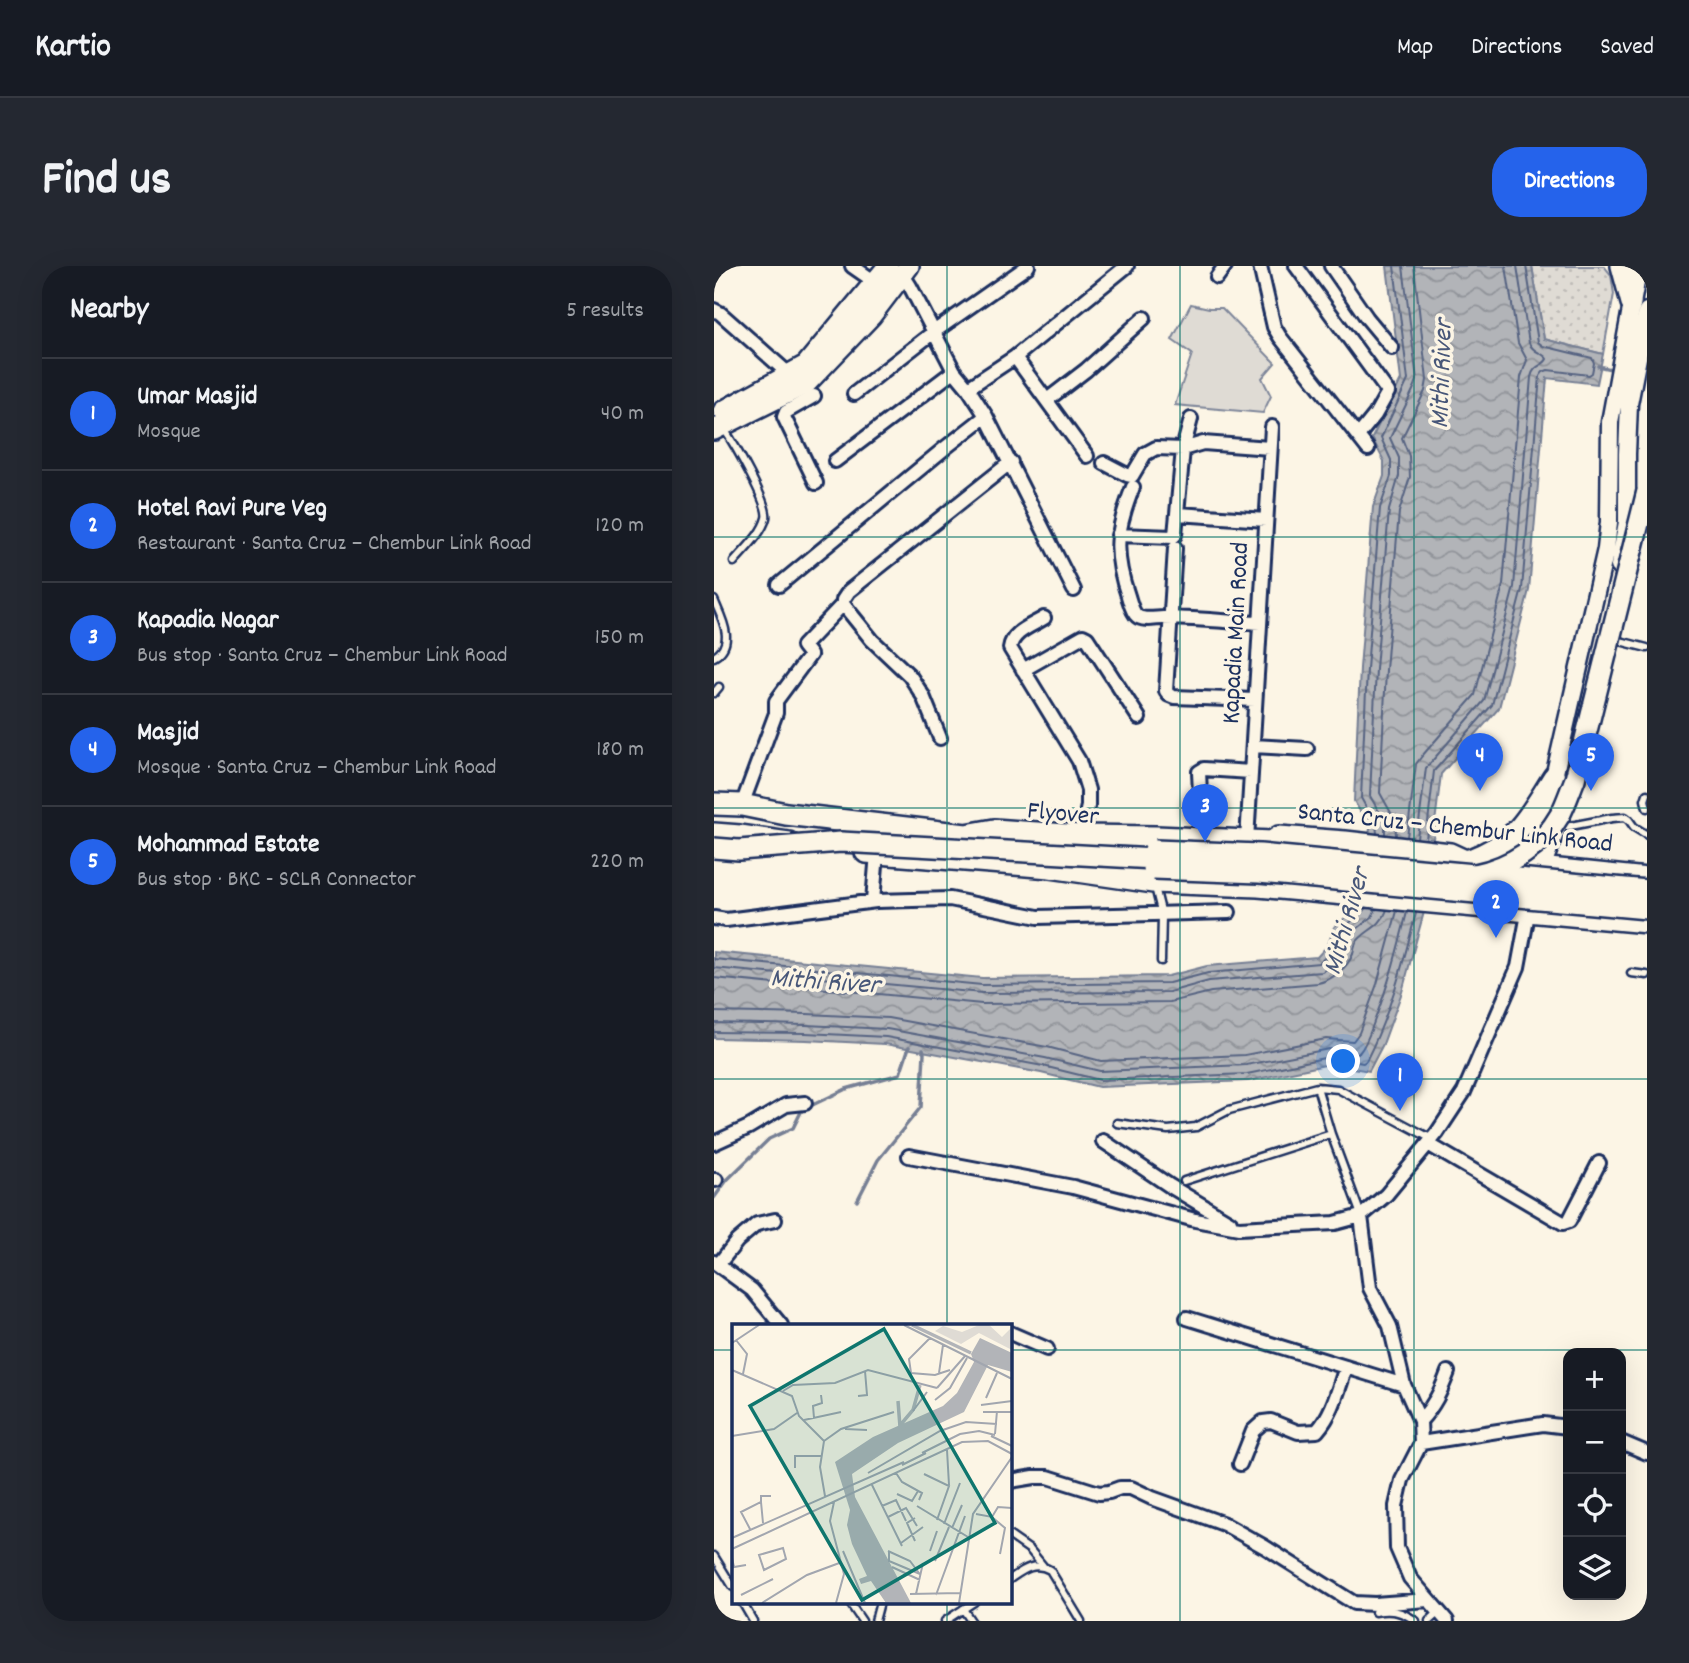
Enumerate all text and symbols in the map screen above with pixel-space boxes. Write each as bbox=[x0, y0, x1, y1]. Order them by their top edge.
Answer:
text: Kartio bbox=[35, 25, 111, 72]
text: Map bbox=[1397, 31, 1433, 65]
text: Directions bbox=[1471, 31, 1562, 65]
text: Saved bbox=[1600, 31, 1654, 65]
text: Find us bbox=[42, 147, 171, 217]
button: Directions bbox=[1492, 147, 1647, 217]
text: Nearby bbox=[70, 290, 148, 333]
text: 5 results bbox=[566, 295, 644, 328]
water label: Mithi River bbox=[1422, 315, 1466, 429]
text: Umar Masjid bbox=[137, 379, 257, 416]
text: 1 bbox=[90, 398, 96, 431]
text: 40 m bbox=[601, 398, 644, 431]
text: Mosque bbox=[137, 416, 201, 449]
text: Hotel Ravi Pure Veg bbox=[137, 491, 327, 528]
text: 2 bbox=[88, 510, 98, 543]
text: 120 m bbox=[595, 510, 644, 543]
text: Restaurant · Santa Cruz – Chembur Link Road bbox=[137, 528, 531, 561]
street label: Kapadia Main Road bbox=[1214, 541, 1260, 725]
text: Kapadia Nagar bbox=[137, 603, 279, 640]
text: 3 bbox=[88, 622, 98, 655]
text: 150 m bbox=[595, 622, 644, 655]
text: Bus stop · Santa Cruz – Chembur Link Road bbox=[137, 640, 508, 673]
text: Masjid bbox=[137, 715, 199, 752]
pin: 4 bbox=[1457, 733, 1503, 791]
pin: 5 bbox=[1568, 733, 1614, 791]
text: 4 bbox=[88, 734, 98, 767]
text: 180 m bbox=[596, 734, 644, 767]
text: Mosque · Santa Cruz – Chembur Link Road bbox=[137, 752, 497, 785]
pin: 3 bbox=[1182, 784, 1228, 842]
street label: Flyover bbox=[1026, 793, 1101, 837]
street label: Santa Cruz – Chembur Link Road bbox=[1296, 794, 1614, 864]
text: Mohammad Estate bbox=[137, 827, 320, 864]
text: 5 bbox=[88, 846, 98, 879]
text: 220 m bbox=[590, 846, 644, 879]
water label: Mithi River bbox=[1315, 860, 1384, 980]
text: Bus stop · BKC - SCLR Connector bbox=[137, 864, 416, 897]
pin: 2 bbox=[1473, 880, 1519, 938]
water label: Mithi River bbox=[769, 960, 885, 1008]
your location bbox=[1326, 1044, 1360, 1078]
pin: 1 bbox=[1377, 1053, 1423, 1111]
inset map bbox=[732, 1324, 1012, 1604]
map controls bbox=[1563, 1348, 1626, 1600]
button: + bbox=[1563, 1348, 1626, 1411]
button: − bbox=[1563, 1411, 1626, 1474]
button: locate bbox=[1563, 1474, 1626, 1537]
button: layers bbox=[1563, 1537, 1626, 1600]

